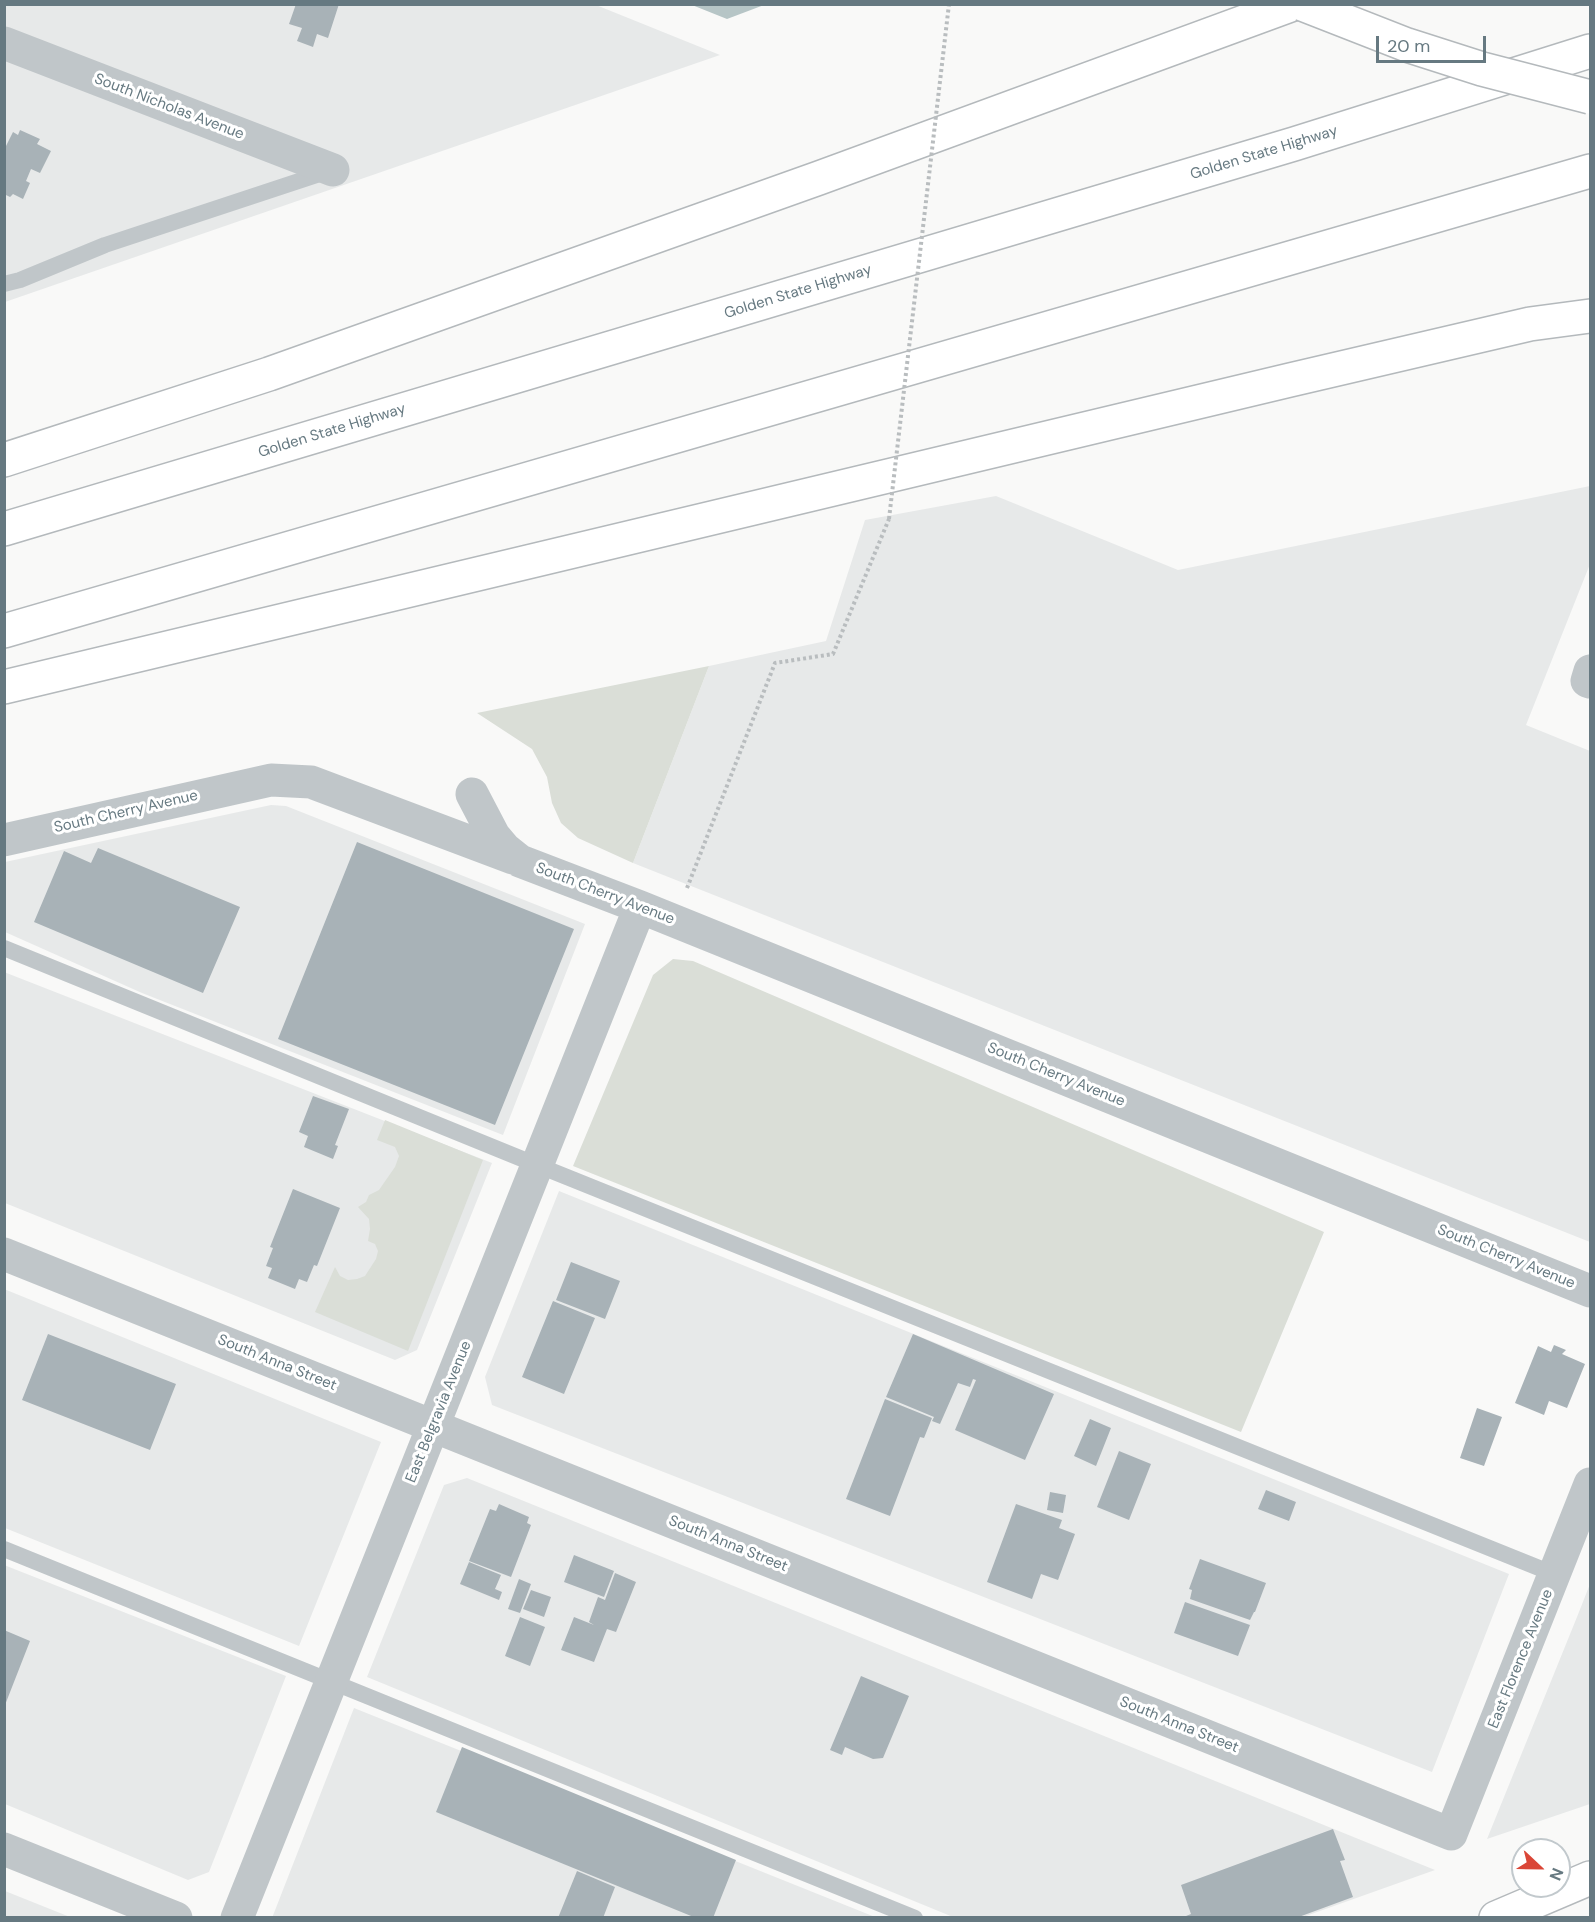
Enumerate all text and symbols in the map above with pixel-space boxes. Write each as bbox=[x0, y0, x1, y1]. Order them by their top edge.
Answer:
scale bar bbox=[1379, 24, 1488, 62]
text: 20 m bbox=[1387, 34, 1430, 58]
street label: South Nicholas Avenue bbox=[92, 70, 246, 144]
street label: Golden State Highway bbox=[1188, 122, 1340, 184]
street label: Golden State Highway bbox=[722, 261, 874, 323]
street label: Golden State Highway bbox=[256, 400, 408, 462]
street label: South Cherry Avenue bbox=[52, 787, 200, 837]
street label: South Cherry Avenue bbox=[533, 859, 677, 929]
street label: South Cherry Avenue bbox=[984, 1039, 1128, 1111]
street label: South Cherry Avenue bbox=[1434, 1221, 1578, 1293]
street label: South Anna Street bbox=[215, 1331, 339, 1395]
street label: East Belgravia Avenue bbox=[402, 1339, 476, 1485]
street label: South Anna Street bbox=[666, 1512, 790, 1576]
street label: East Florence Avenue bbox=[1485, 1587, 1557, 1731]
street label: South Anna Street bbox=[1117, 1693, 1241, 1757]
north arrow bbox=[1511, 1838, 1571, 1898]
text: N bbox=[1544, 1865, 1568, 1884]

